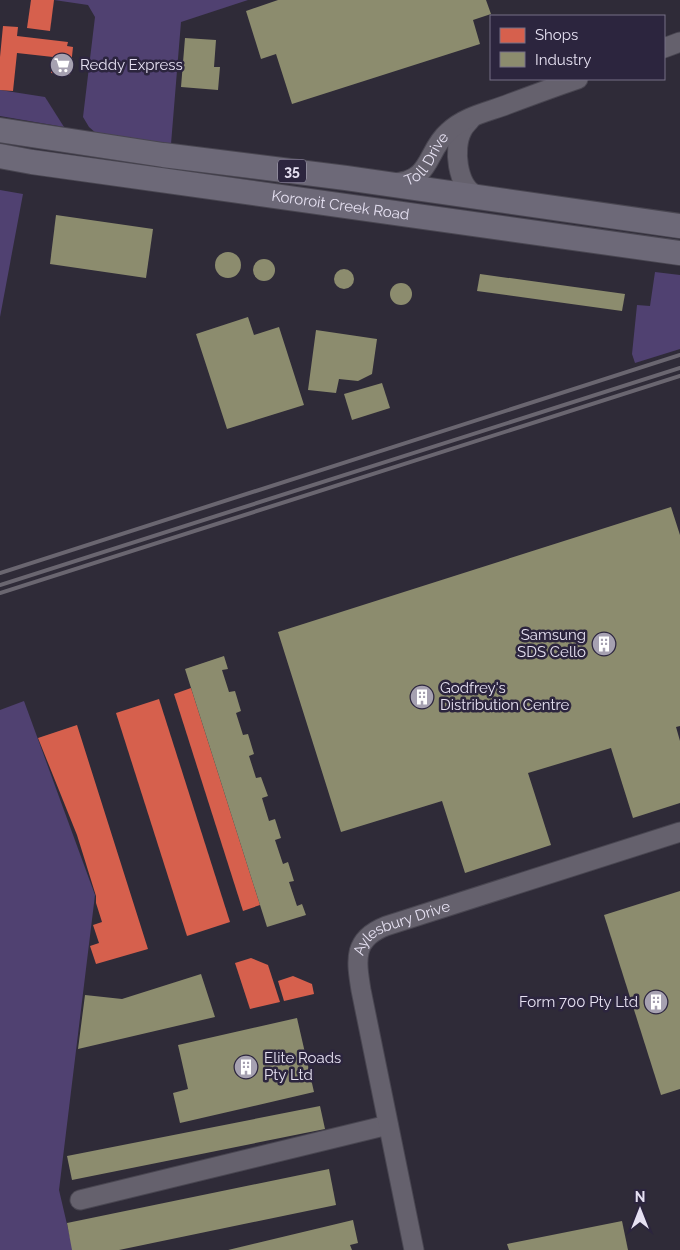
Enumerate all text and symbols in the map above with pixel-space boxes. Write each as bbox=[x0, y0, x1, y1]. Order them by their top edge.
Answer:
legend bbox=[490, 15, 665, 80]
text: Shops bbox=[535, 26, 578, 44]
text: Industry bbox=[535, 51, 591, 69]
supermarket icon: Reddy Express bbox=[49, 52, 75, 78]
place label: Reddy Express bbox=[80, 56, 183, 74]
street label: Toll Drive bbox=[402, 128, 452, 190]
road number: 35 bbox=[278, 160, 306, 182]
street label: Kororoit Creek Road bbox=[270, 187, 410, 224]
place label: Samsung SDS Cello bbox=[517, 626, 586, 661]
building icon: Samsung SDS Cello bbox=[591, 631, 617, 657]
place label: Godfrey's Distribution Centre bbox=[440, 679, 570, 714]
building icon: Godfrey's Distribution Centre bbox=[409, 684, 435, 710]
street label: Aylesbury Drive bbox=[350, 897, 453, 957]
building icon: Form 700 Pty Ltd bbox=[643, 989, 669, 1015]
place label: Form 700 Pty Ltd bbox=[519, 993, 638, 1011]
place label: Elite Roads Pty Ltd bbox=[264, 1049, 341, 1084]
building icon: Elite Roads Pty Ltd bbox=[233, 1054, 259, 1080]
north arrow bbox=[615, 1185, 665, 1235]
text: N bbox=[635, 1189, 645, 1205]

